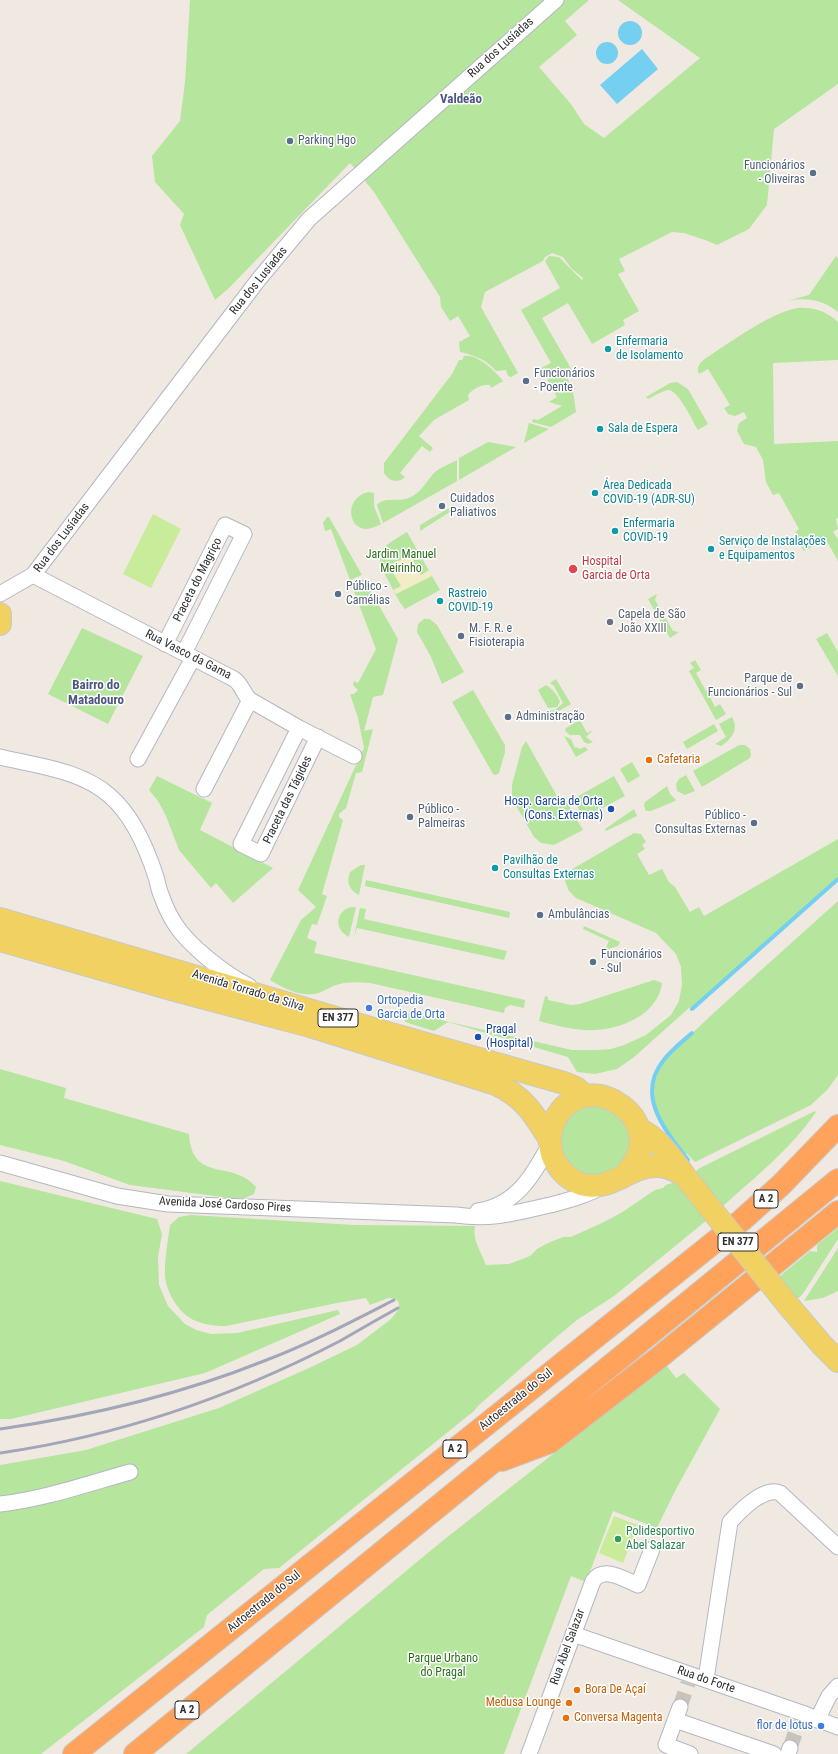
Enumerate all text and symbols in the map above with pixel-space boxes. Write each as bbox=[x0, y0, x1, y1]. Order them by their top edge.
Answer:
street label: Rua dos Lusíadas bbox=[465, 15, 537, 81]
district label: Valdeão bbox=[440, 92, 482, 108]
place label: Parking Hgo bbox=[298, 134, 356, 148]
marker: Parking Hgo bbox=[285, 136, 295, 146]
place label: Funcionários - Oliveiras bbox=[744, 159, 805, 187]
marker: Funcionários - Oliveiras bbox=[808, 168, 818, 178]
street label: Rua dos Lusíadas bbox=[227, 244, 291, 318]
place label: Enfermaria de Isolamento bbox=[616, 335, 683, 363]
marker: Enfermaria de Isolamento bbox=[603, 344, 613, 354]
place label: Funcionários - Poente bbox=[534, 367, 595, 395]
marker: Funcionários - Poente bbox=[521, 376, 531, 386]
place label: Sala de Espera bbox=[608, 422, 678, 436]
marker: Sala de Espera bbox=[595, 424, 605, 434]
place label: Área Dedicada COVID-19 (ADR-SU) bbox=[603, 479, 695, 507]
marker: Área Dedicada COVID-19 (ADR-SU) bbox=[590, 488, 600, 498]
place label: Cuidados Paliativos bbox=[450, 492, 496, 520]
street label: Rua dos Lusíadas bbox=[31, 500, 93, 576]
marker: Cuidados Paliativos bbox=[437, 501, 447, 511]
place label: Enfermaria COVID-19 bbox=[623, 517, 675, 545]
marker: Enfermaria COVID-19 bbox=[610, 526, 620, 536]
place label: Serviço de Instalações e Equipamentos bbox=[719, 535, 826, 563]
street label: Praceta do Magriço bbox=[171, 536, 225, 624]
marker: Serviço de Instalações e Equipamentos bbox=[706, 544, 716, 554]
park label: Jardim Manuel Meirinho bbox=[366, 548, 436, 576]
place label: Hospital Garcia de Orta bbox=[582, 555, 650, 583]
marker: Hospital Garcia de Orta bbox=[567, 563, 579, 575]
place label: Público - Camélias bbox=[346, 580, 390, 608]
place label: Rastreio COVID-19 bbox=[448, 587, 493, 615]
marker: Público - Camélias bbox=[333, 589, 343, 599]
marker: Rastreio COVID-19 bbox=[435, 596, 445, 606]
place label: Capela de São João XXIII bbox=[618, 608, 686, 636]
marker: Capela de São João XXIII bbox=[605, 617, 615, 627]
place label: M. F. R. e Fisioterapia bbox=[469, 622, 525, 650]
street label: Rua Vasco da Gama bbox=[143, 627, 233, 683]
marker: M. F. R. e Fisioterapia bbox=[456, 631, 466, 641]
place label: Parque de Funcionários - Sul bbox=[708, 672, 792, 700]
district label: Bairro do Matadouro bbox=[68, 678, 124, 709]
marker: Parque de Funcionários - Sul bbox=[795, 681, 805, 691]
place label: Administração bbox=[516, 710, 585, 724]
marker: Administração bbox=[503, 712, 513, 722]
place label: Cafetaria bbox=[657, 753, 700, 767]
street label: Praceta das Tágides bbox=[260, 754, 316, 846]
marker: Cafetaria bbox=[644, 755, 654, 765]
place label: Hosp. Garcia de Orta (Cons. Externas) bbox=[504, 795, 603, 823]
place label: Público - Palmeiras bbox=[418, 803, 465, 831]
marker: Hosp. Garcia de Orta (Cons. Externas) bbox=[606, 804, 616, 814]
place label: Público - Consultas Externas bbox=[655, 809, 746, 837]
marker: Público - Palmeiras bbox=[405, 812, 415, 822]
marker: Público - Consultas Externas bbox=[749, 818, 759, 828]
place label: Pavilhão de Consultas Externas bbox=[503, 854, 594, 882]
marker: Pavilhão de Consultas Externas bbox=[490, 863, 500, 873]
place label: Ambulâncias bbox=[548, 908, 610, 922]
marker: Ambulâncias bbox=[535, 910, 545, 920]
place label: Funcionários - Sul bbox=[601, 948, 662, 976]
marker: Funcionários - Sul bbox=[588, 957, 598, 967]
street label: Avenida Torrado da Silva bbox=[190, 967, 306, 1015]
place label: Ortopedia Garcia de Orta bbox=[377, 994, 445, 1022]
marker: Ortopedia Garcia de Orta bbox=[364, 1003, 374, 1013]
road number: EN 377 bbox=[318, 1009, 358, 1027]
place label: Pragal (Hospital) bbox=[486, 1023, 533, 1051]
marker: Pragal (Hospital) bbox=[473, 1032, 483, 1042]
road number: A 2 bbox=[754, 1190, 778, 1208]
street label: Avenida José Cardoso Pires bbox=[159, 1194, 291, 1216]
road number: EN 377 bbox=[718, 1233, 758, 1251]
street label: Autoestrada do Sul bbox=[477, 1366, 555, 1434]
road number: A 2 bbox=[443, 1440, 467, 1458]
place label: Polidesportivo Abel Salazar bbox=[626, 1525, 694, 1553]
marker: Polidesportivo Abel Salazar bbox=[613, 1534, 623, 1544]
street label: Autoestrada do Sul bbox=[225, 1568, 303, 1636]
street label: Rua Abel Salazar bbox=[548, 1607, 588, 1687]
park label: Parque Urbano do Pragal bbox=[408, 1652, 478, 1680]
street label: Rua do Forte bbox=[675, 1663, 737, 1697]
place label: Bora De Açaí bbox=[585, 1683, 646, 1697]
marker: Bora De Açaí bbox=[572, 1685, 582, 1695]
place label: Medusa Lounge bbox=[486, 1696, 561, 1710]
marker: Medusa Lounge bbox=[564, 1698, 574, 1708]
road number: A 2 bbox=[175, 1701, 199, 1719]
place label: Conversa Magenta bbox=[574, 1711, 662, 1725]
marker: Conversa Magenta bbox=[561, 1713, 571, 1723]
place label: flor de lotus bbox=[757, 1719, 813, 1733]
marker: flor de lotus bbox=[816, 1721, 826, 1731]

